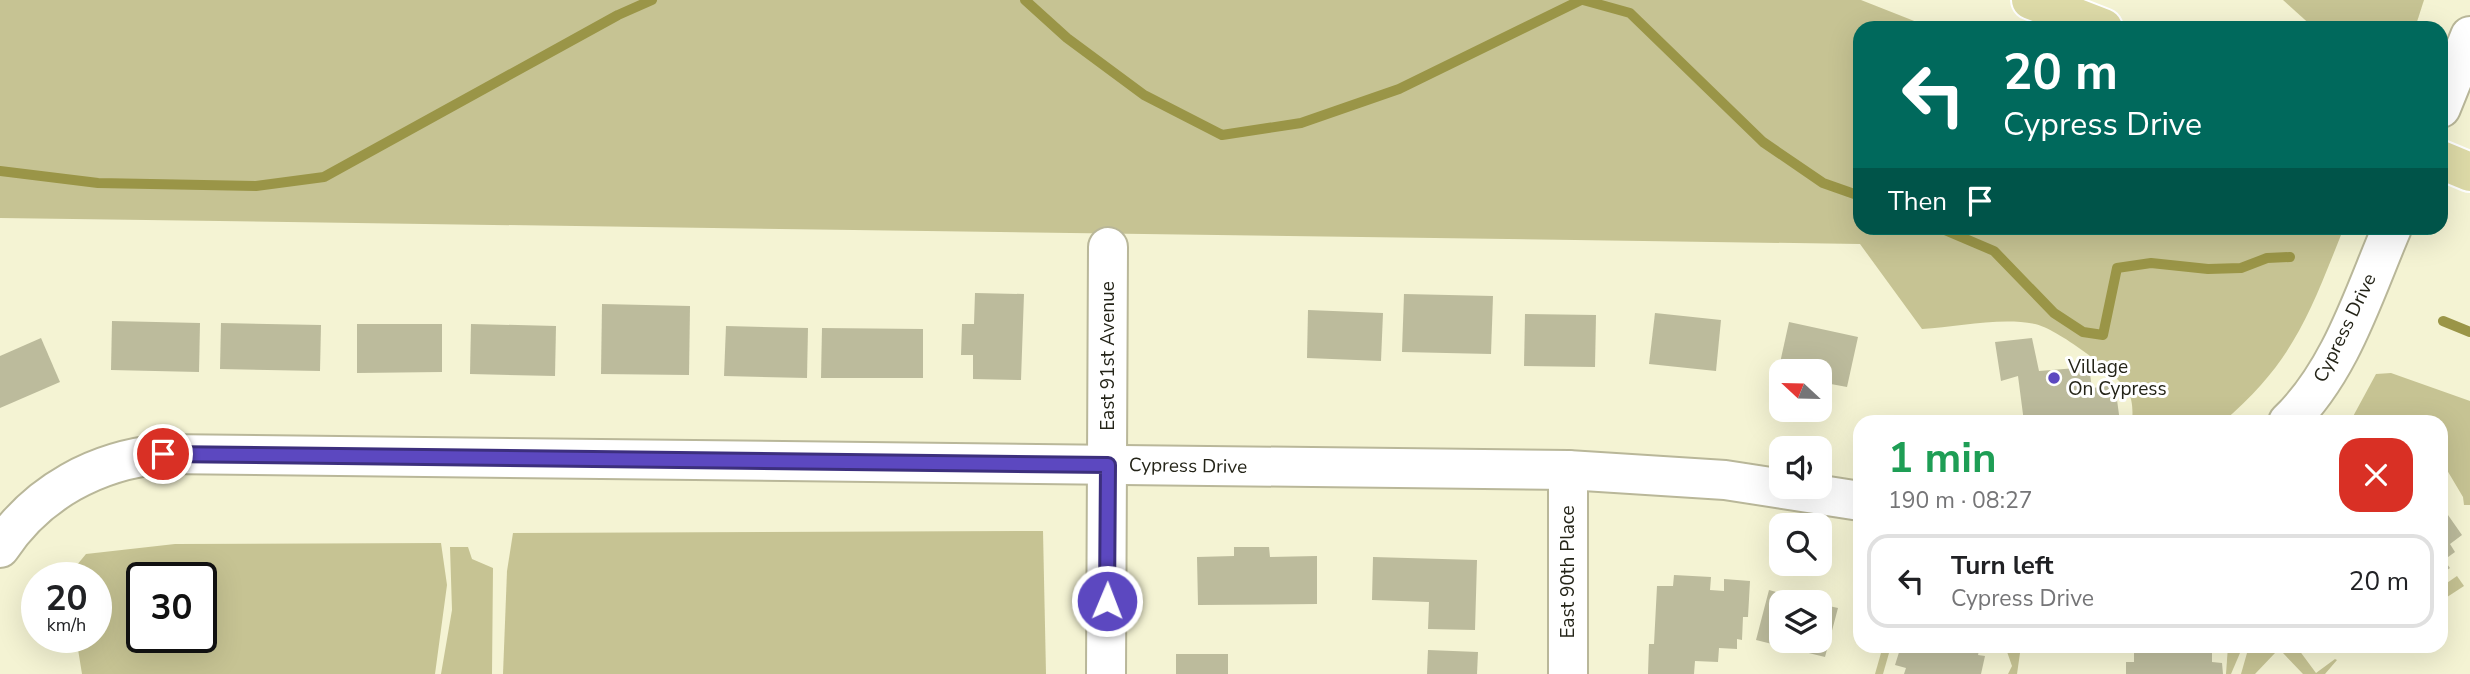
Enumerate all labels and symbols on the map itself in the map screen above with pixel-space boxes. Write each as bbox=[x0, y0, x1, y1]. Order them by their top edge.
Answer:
street label: Cypress Drive bbox=[2307, 269, 2383, 387]
street label: East 91st Avenue bbox=[1095, 281, 1121, 431]
place label: Village On Cypress bbox=[2067, 354, 2167, 402]
north arrow bbox=[1769, 359, 1832, 422]
marker: Village On Cypress bbox=[2046, 370, 2062, 386]
pin bbox=[133, 424, 193, 484]
street label: Cypress Drive bbox=[1129, 452, 1247, 480]
street label: East 90th Place bbox=[1555, 505, 1581, 639]
speed limit sign: 30 bbox=[126, 562, 217, 653]
position arrow bbox=[1070, 564, 1144, 638]

